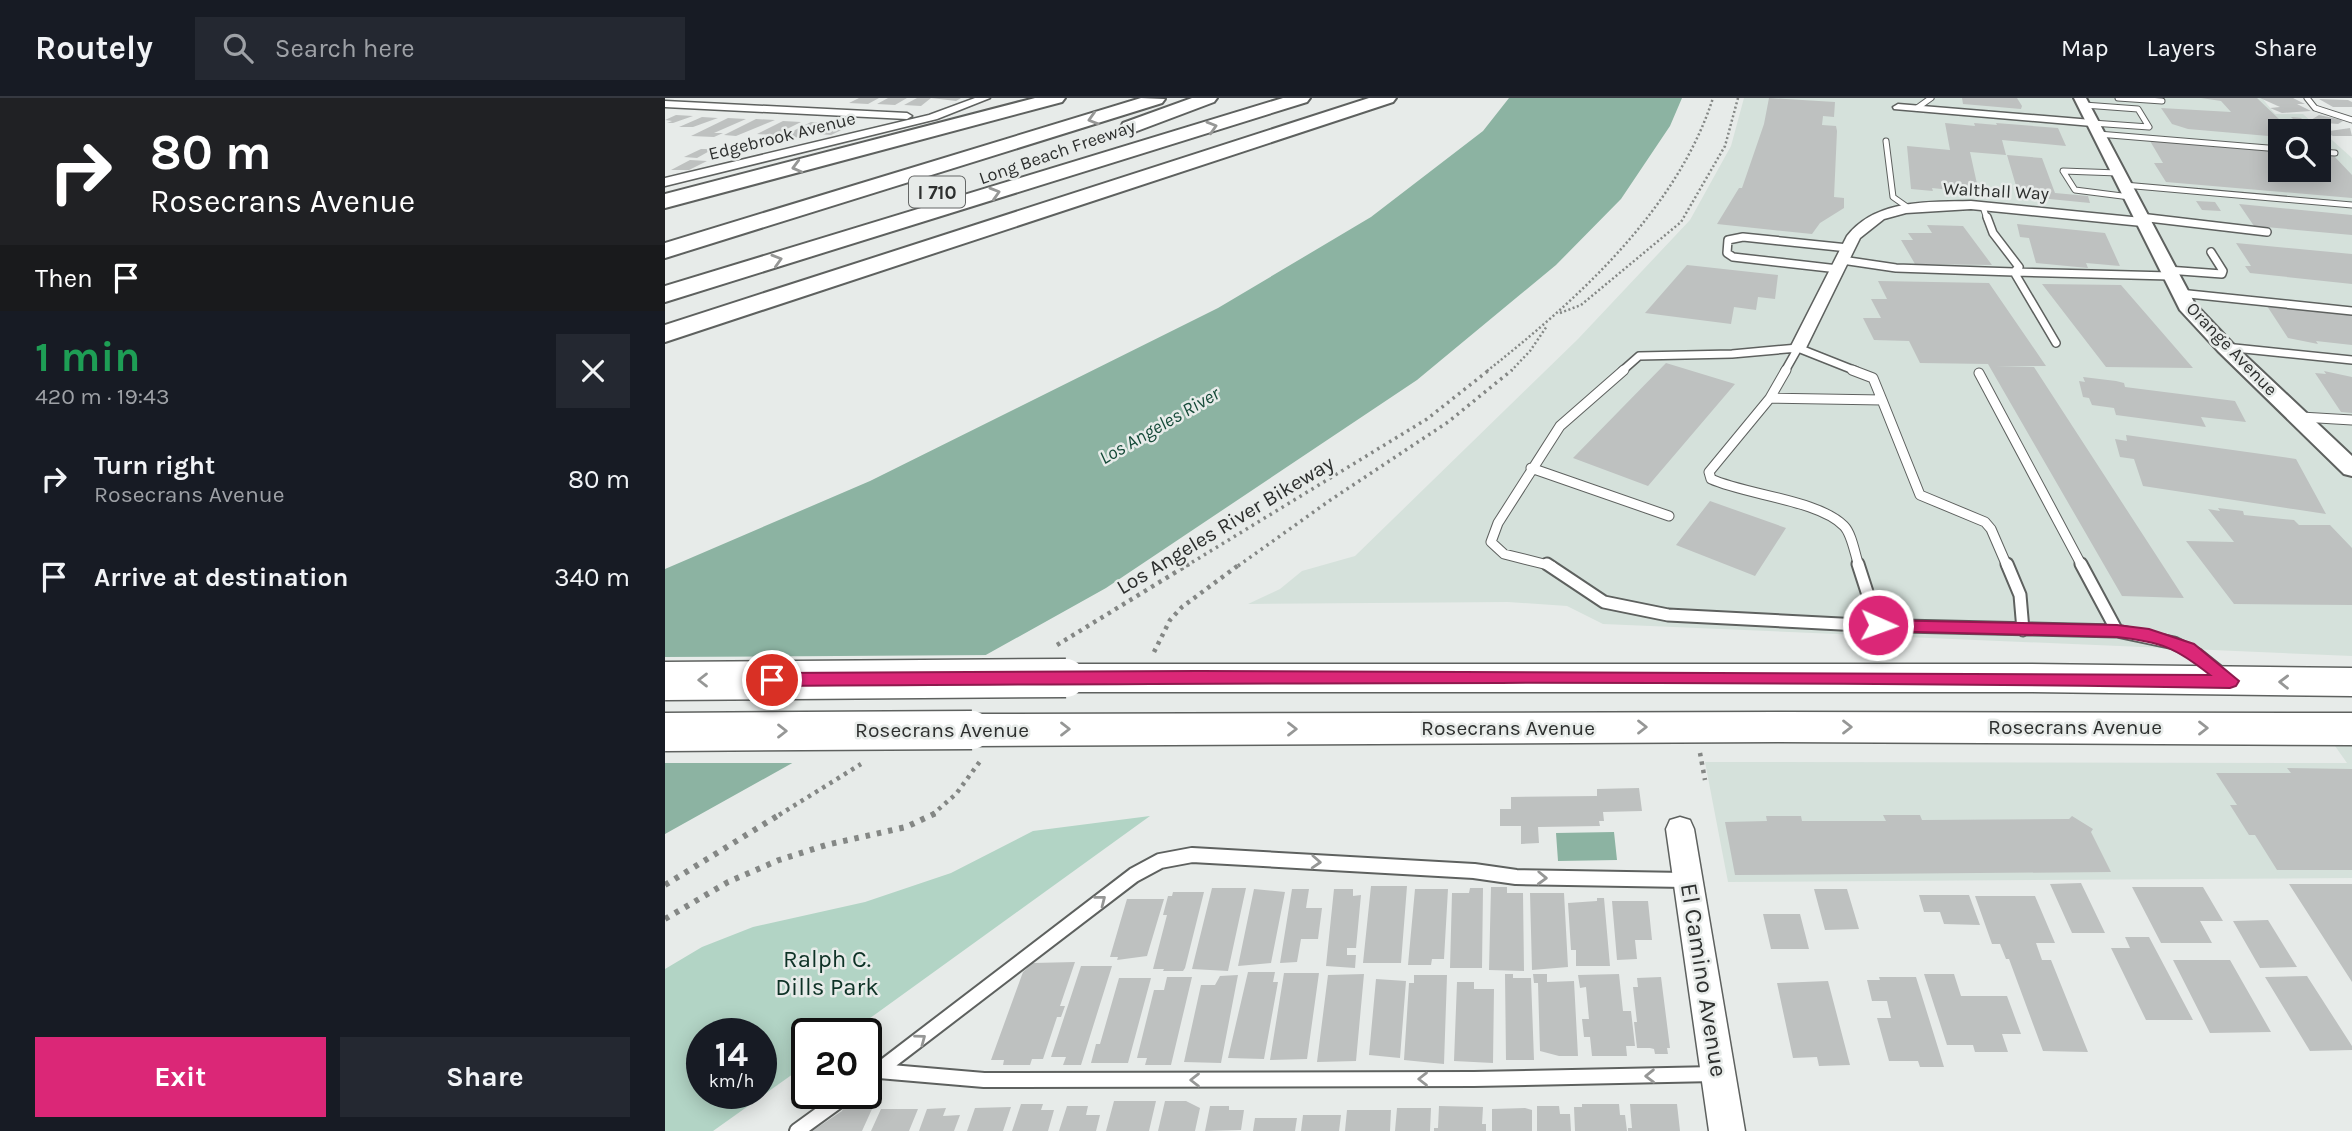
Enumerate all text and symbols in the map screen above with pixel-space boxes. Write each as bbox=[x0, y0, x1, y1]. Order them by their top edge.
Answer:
search box bbox=[195, 17, 685, 80]
text: Routely bbox=[35, 29, 153, 67]
icon: search bbox=[219, 29, 257, 67]
text: Search here bbox=[275, 33, 415, 64]
text: Map bbox=[2061, 34, 2109, 62]
text: Layers bbox=[2147, 34, 2216, 62]
text: Share bbox=[2254, 34, 2317, 62]
street label: Edgebrook Avenue bbox=[706, 107, 858, 165]
one-way arrow bbox=[1088, 111, 1100, 125]
street label: Long Beach Freeway bbox=[976, 115, 1139, 189]
map controls bbox=[2268, 119, 2331, 182]
button: search bbox=[2268, 119, 2331, 182]
one-way arrow bbox=[1206, 120, 1218, 135]
text: 80 m bbox=[150, 124, 272, 181]
icon: right bbox=[35, 126, 126, 217]
one-way arrow bbox=[791, 159, 803, 173]
road number: I 710 bbox=[909, 176, 965, 208]
street label: Walthall Way bbox=[1942, 177, 2050, 205]
text: Rosecrans Avenue bbox=[150, 183, 415, 220]
one-way arrow bbox=[988, 187, 1000, 202]
one-way arrow bbox=[771, 253, 783, 268]
icon: arrive bbox=[107, 259, 145, 297]
text: Then bbox=[35, 263, 93, 294]
street label: Orange Avenue bbox=[2182, 298, 2282, 400]
text: 1 min bbox=[35, 332, 140, 382]
button: close bbox=[556, 334, 630, 408]
water label: Los Angeles River bbox=[1095, 382, 1225, 469]
text: 420 m · 19:43 bbox=[35, 383, 170, 410]
text: Turn right bbox=[94, 450, 215, 481]
street label: Los Angeles River Bikeway bbox=[1112, 451, 1338, 599]
icon: right bbox=[35, 460, 73, 498]
text: 80 m bbox=[568, 464, 630, 495]
text: Rosecrans Avenue bbox=[94, 481, 285, 508]
icon: arrive bbox=[35, 558, 73, 596]
text: Arrive at destination bbox=[94, 562, 348, 593]
text: 340 m bbox=[554, 562, 630, 593]
position arrow bbox=[1841, 588, 1915, 662]
pin bbox=[742, 650, 802, 710]
icon: arrive bbox=[753, 661, 791, 699]
one-way arrow bbox=[698, 672, 708, 688]
one-way arrow bbox=[2278, 674, 2289, 690]
street label: Rosecrans Avenue bbox=[1988, 715, 2162, 739]
street label: Rosecrans Avenue bbox=[1421, 716, 1595, 740]
street label: Rosecrans Avenue bbox=[855, 718, 1029, 742]
one-way arrow bbox=[1638, 719, 1648, 735]
one-way arrow bbox=[1842, 719, 1852, 735]
one-way arrow bbox=[2198, 720, 2208, 736]
one-way arrow bbox=[1060, 721, 1071, 737]
one-way arrow bbox=[1288, 721, 1298, 737]
one-way arrow bbox=[777, 723, 788, 739]
one-way arrow bbox=[1310, 854, 1321, 869]
one-way arrow bbox=[1537, 870, 1548, 885]
street label: El Camino Avenue bbox=[1675, 881, 1733, 1079]
one-way arrow bbox=[1094, 896, 1106, 909]
park label: Ralph C. Dills Park bbox=[775, 945, 879, 1001]
speed limit sign: 20 bbox=[791, 1018, 882, 1109]
text: 14 bbox=[715, 1034, 748, 1075]
one-way arrow bbox=[913, 1035, 926, 1048]
button: Exit bbox=[35, 1037, 326, 1117]
button: Share bbox=[340, 1037, 630, 1117]
one-way arrow bbox=[1644, 1068, 1655, 1083]
text: km/h bbox=[709, 1070, 754, 1092]
one-way arrow bbox=[1417, 1071, 1427, 1087]
one-way arrow bbox=[1189, 1072, 1200, 1088]

